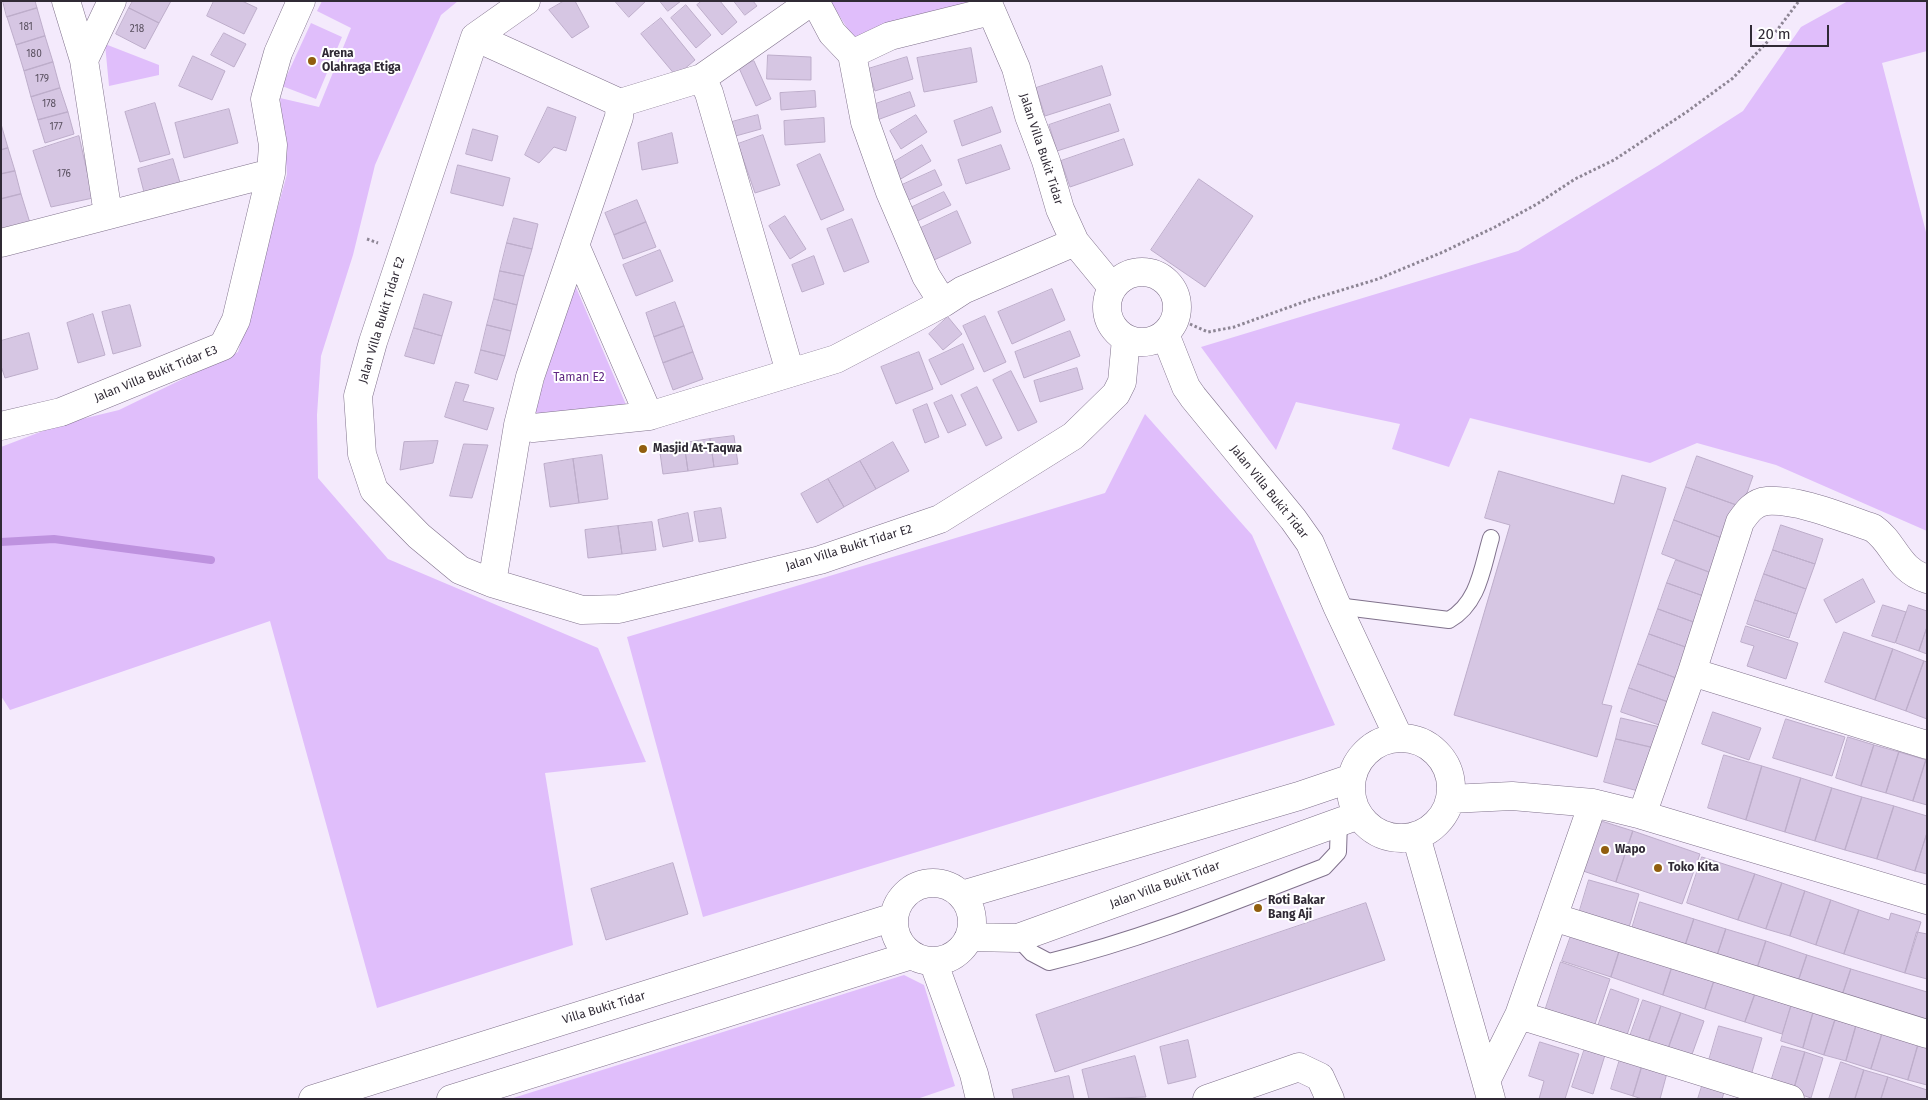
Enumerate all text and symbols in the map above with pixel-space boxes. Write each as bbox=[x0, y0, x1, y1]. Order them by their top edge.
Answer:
scale bar bbox=[1753, 15, 1832, 47]
house number: 181 bbox=[19, 21, 33, 33]
house number: 218 bbox=[130, 23, 144, 35]
text: 20 m bbox=[1758, 25, 1791, 43]
place label: Arena Olahraga Etiga bbox=[322, 47, 401, 75]
house number: 180 bbox=[26, 48, 42, 60]
marker: Arena Olahraga Etiga bbox=[306, 55, 318, 67]
house number: 179 bbox=[35, 73, 49, 85]
street label: Jalan Villa Bukit Tidar bbox=[1016, 91, 1066, 207]
house number: 178 bbox=[42, 98, 56, 110]
house number: 177 bbox=[49, 121, 63, 133]
house number: 176 bbox=[57, 168, 71, 180]
street label: Jalan Villa Bukit Tidar E2 bbox=[356, 255, 408, 385]
street label: Jalan Villa Bukit Tidar E3 bbox=[92, 343, 220, 405]
park label: Taman E2 bbox=[553, 371, 605, 385]
place label: Masjid At-Taqwa bbox=[653, 442, 742, 456]
street label: Jalan Villa Bukit Tidar bbox=[1227, 442, 1311, 542]
marker: Masjid At-Taqwa bbox=[637, 443, 649, 455]
street label: Jalan Villa Bukit Tidar E2 bbox=[784, 522, 914, 574]
place label: Wapo bbox=[1615, 843, 1646, 857]
marker: Wapo bbox=[1599, 844, 1611, 856]
street label: Jalan Villa Bukit Tidar bbox=[1108, 858, 1222, 912]
place label: Toko Kita bbox=[1668, 861, 1719, 875]
marker: Toko Kita bbox=[1652, 862, 1664, 874]
place label: Roti Bakar Bang Aji bbox=[1268, 894, 1325, 922]
marker: Roti Bakar Bang Aji bbox=[1252, 902, 1264, 914]
street label: Villa Bukit Tidar bbox=[561, 989, 647, 1027]

